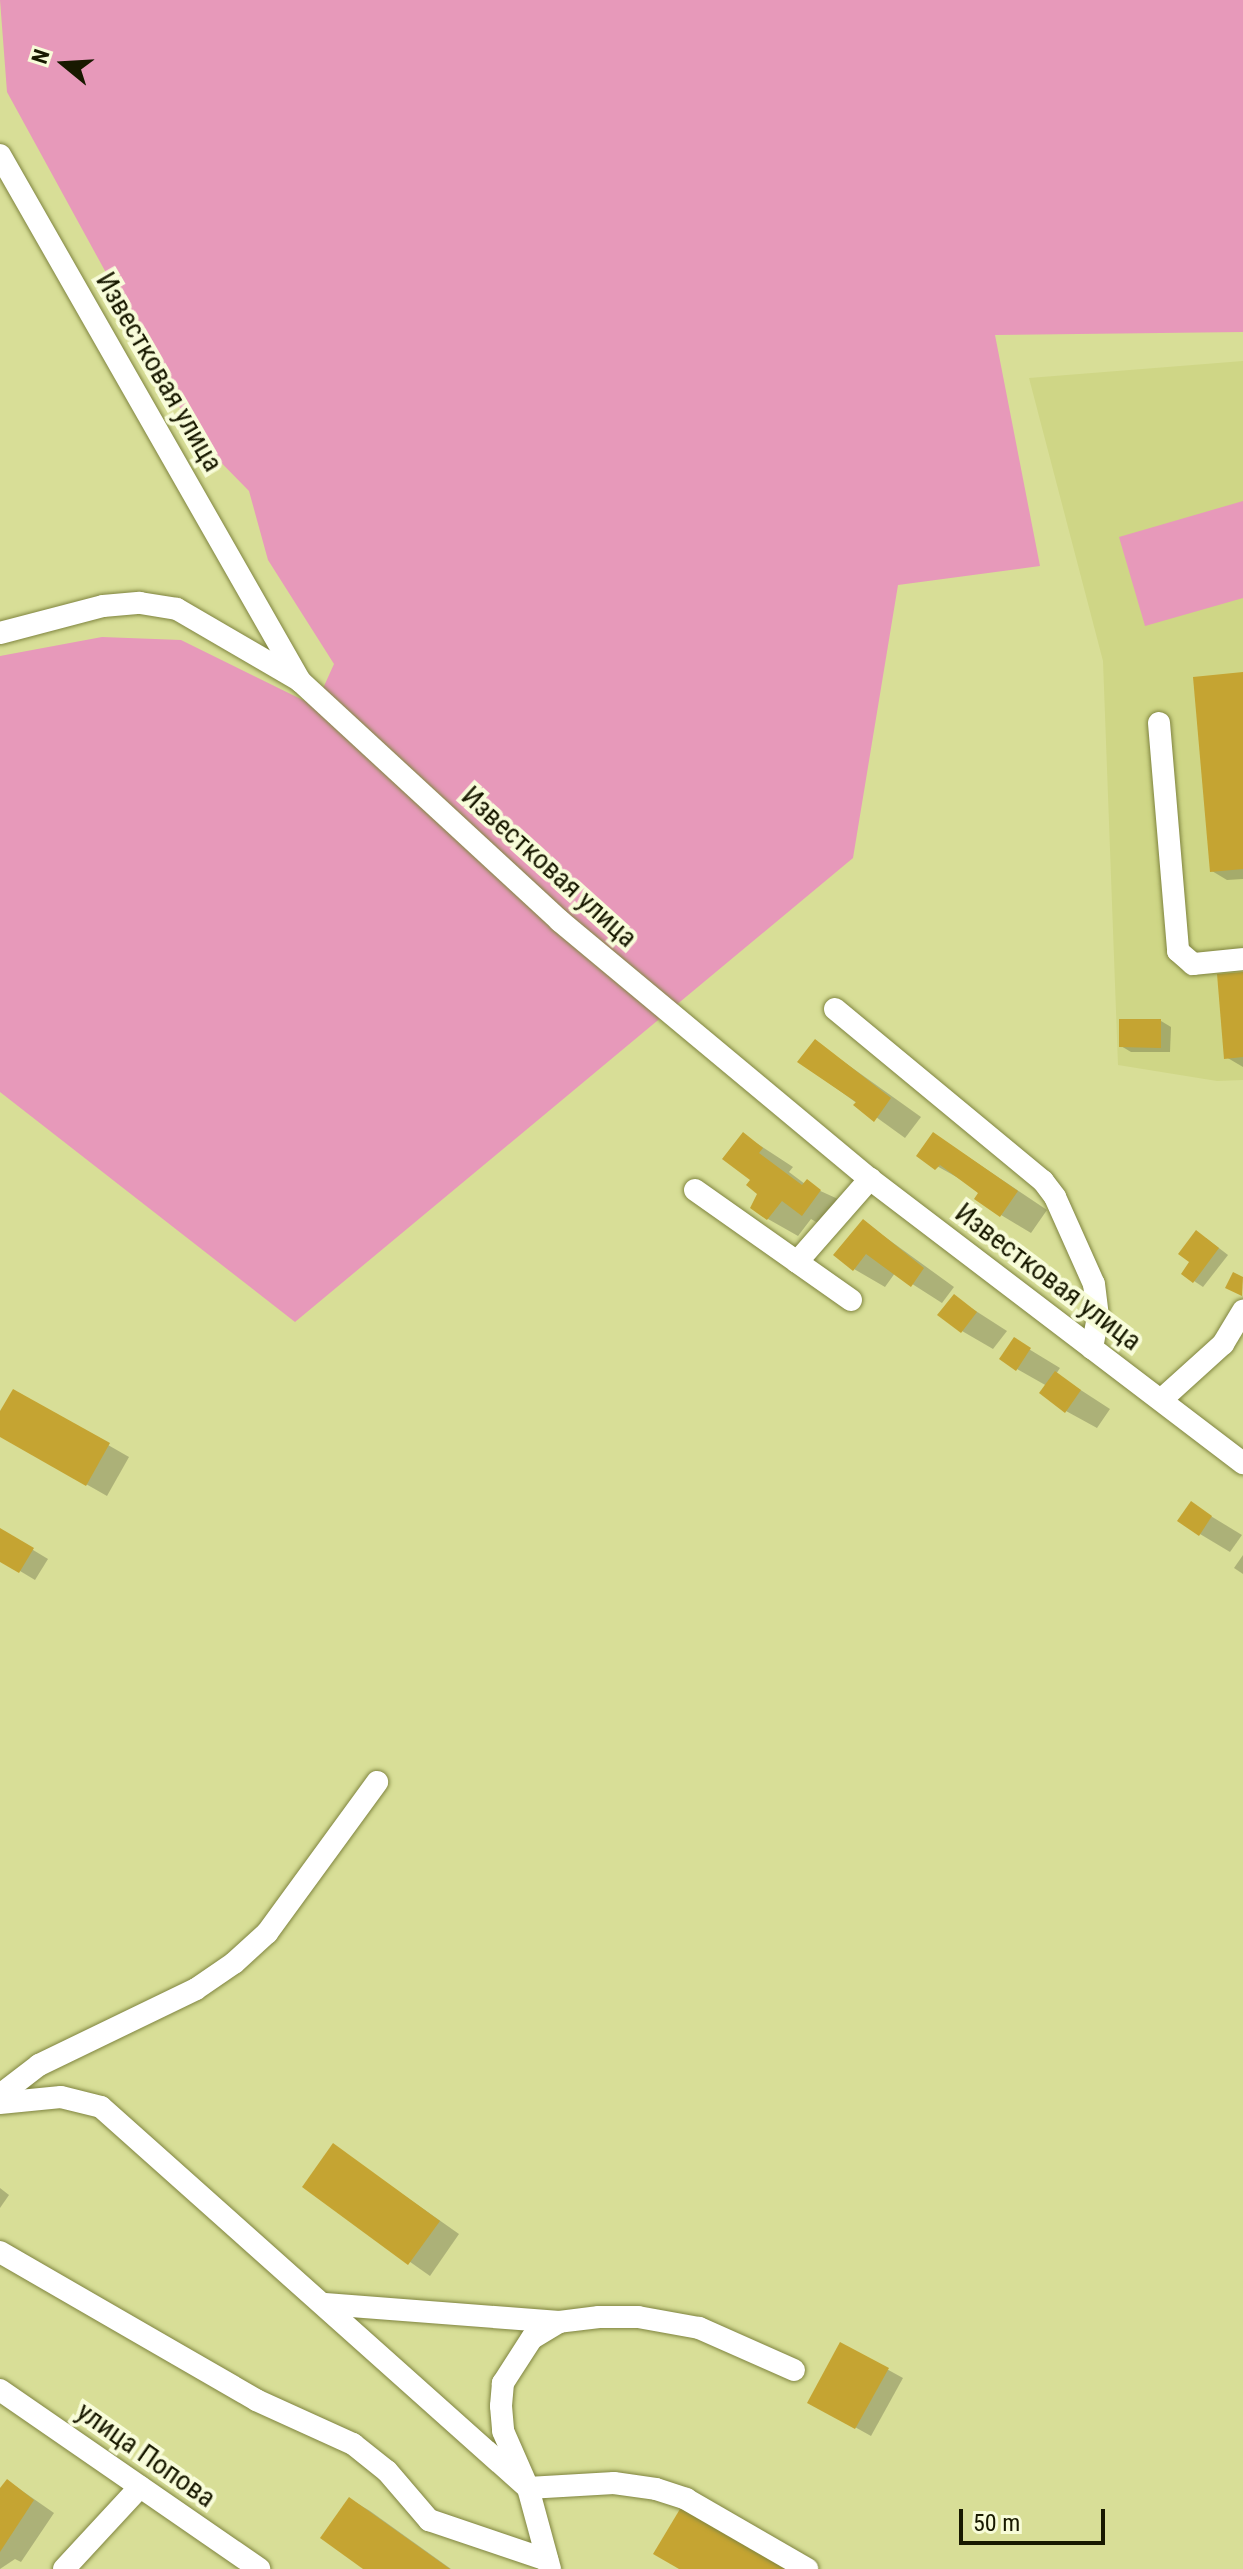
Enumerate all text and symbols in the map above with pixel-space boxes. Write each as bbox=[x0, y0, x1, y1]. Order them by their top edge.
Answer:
north arrow bbox=[24, 24, 104, 104]
text: N bbox=[27, 46, 55, 67]
street label: Известковая улица bbox=[88, 266, 230, 478]
street label: Известковая улица bbox=[454, 779, 644, 955]
street label: Известковая улица bbox=[948, 1196, 1148, 1358]
street label: улица Попова bbox=[70, 2395, 222, 2515]
scale bar bbox=[963, 2493, 1109, 2543]
text: 50 m bbox=[973, 2509, 1020, 2537]

